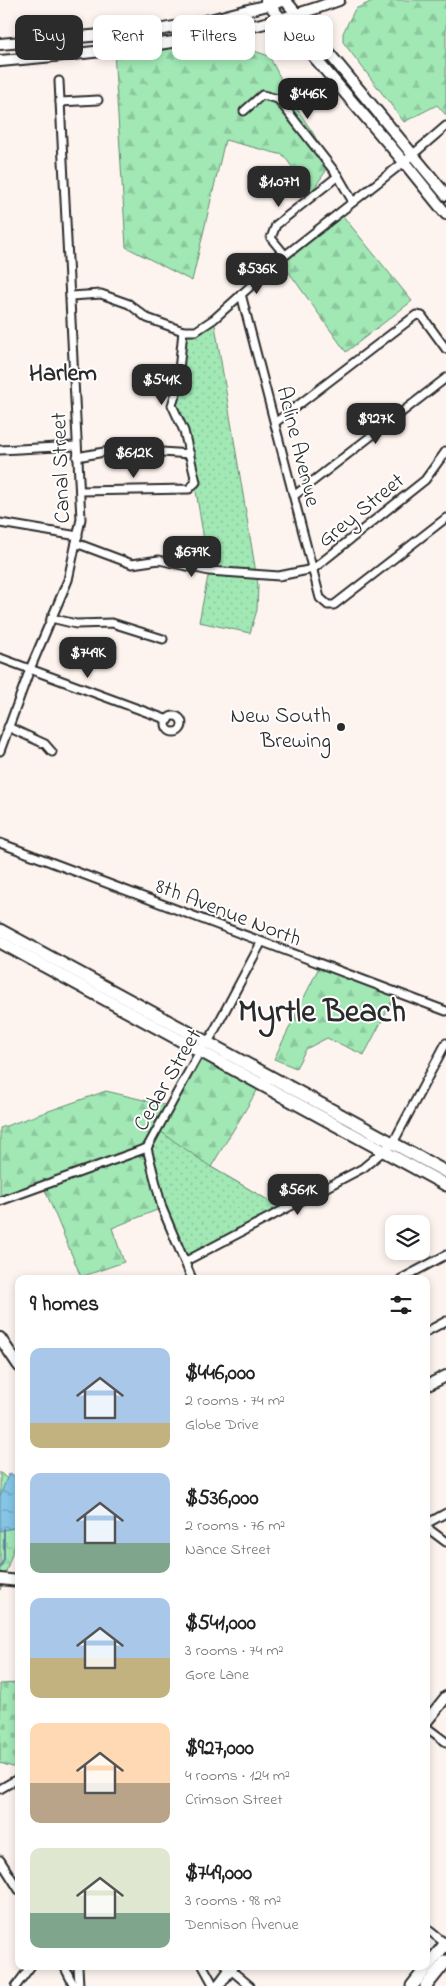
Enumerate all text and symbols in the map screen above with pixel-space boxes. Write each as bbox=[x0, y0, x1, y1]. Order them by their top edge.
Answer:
chip: Buy bbox=[15, 15, 83, 60]
chip: Rent bbox=[93, 15, 162, 60]
chip: Filters bbox=[172, 15, 255, 60]
chip: New bbox=[265, 15, 333, 60]
pin: $446K bbox=[273, 78, 343, 120]
text: $446K bbox=[289, 82, 327, 106]
pin: $1.07M bbox=[238, 166, 320, 208]
text: $1.07M bbox=[258, 170, 300, 194]
pin: $536K bbox=[222, 252, 292, 295]
text: $536K bbox=[237, 257, 277, 281]
district label: Harlem bbox=[29, 357, 97, 392]
pin: $541K bbox=[127, 364, 197, 406]
text: $541K bbox=[143, 368, 181, 392]
street label: Acline Avenue bbox=[267, 383, 328, 510]
pin: $927K bbox=[341, 402, 411, 445]
text: $927K bbox=[358, 407, 394, 431]
street label: Canal Street bbox=[44, 411, 80, 524]
pin: $612K bbox=[99, 436, 169, 479]
text: $612K bbox=[115, 441, 153, 465]
street label: Grey Street bbox=[312, 466, 413, 557]
pin: $679K bbox=[157, 536, 227, 578]
text: $679K bbox=[174, 540, 210, 564]
pin: $749K bbox=[53, 636, 123, 679]
text: $749K bbox=[70, 641, 106, 665]
place label: New South Brewing bbox=[230, 701, 331, 759]
marker: New South Brewing bbox=[335, 721, 347, 733]
street label: 8th Avenue North bbox=[150, 871, 305, 956]
district label: Myrtle Beach bbox=[238, 990, 406, 1038]
street label: Cedar Street bbox=[126, 1023, 211, 1138]
pin: $561K bbox=[263, 1174, 333, 1216]
text: $561K bbox=[279, 1178, 317, 1202]
map controls bbox=[385, 1215, 430, 1260]
button: layers bbox=[385, 1215, 430, 1260]
text: 9 homes bbox=[30, 1290, 99, 1320]
icon: filters bbox=[387, 1291, 415, 1319]
text: $446,000 bbox=[185, 1359, 255, 1389]
icon: home bbox=[70, 1368, 130, 1428]
text: 2 rooms · 74 m² bbox=[185, 1389, 285, 1413]
text: Globe Drive bbox=[185, 1413, 259, 1437]
text: $536,000 bbox=[185, 1484, 258, 1514]
icon: home bbox=[70, 1493, 130, 1553]
text: 2 rooms · 76 m² bbox=[185, 1514, 285, 1538]
text: Nance Street bbox=[185, 1538, 271, 1562]
text: $541,000 bbox=[185, 1609, 256, 1639]
icon: home bbox=[70, 1618, 130, 1678]
text: 3 rooms · 74 m² bbox=[185, 1639, 284, 1663]
text: Gore Lane bbox=[185, 1663, 249, 1687]
text: $927,000 bbox=[185, 1734, 254, 1764]
icon: home bbox=[70, 1743, 130, 1803]
text: 4 rooms · 124 m² bbox=[185, 1764, 290, 1788]
text: Crimson Street bbox=[185, 1788, 283, 1812]
text: $749,000 bbox=[185, 1859, 252, 1889]
icon: home bbox=[70, 1868, 130, 1928]
text: 3 rooms · 98 m² bbox=[185, 1889, 281, 1913]
text: Dennison Avenue bbox=[185, 1913, 299, 1937]

